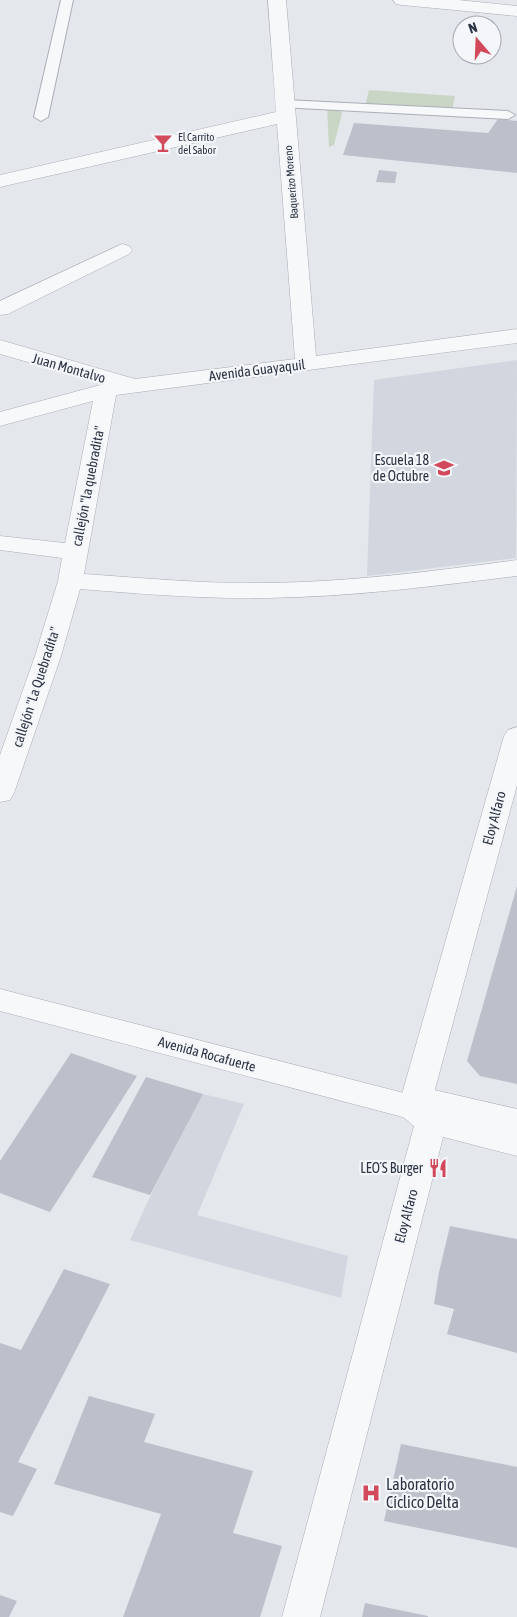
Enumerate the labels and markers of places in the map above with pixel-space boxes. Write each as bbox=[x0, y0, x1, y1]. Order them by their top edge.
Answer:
place label: El Carrito del Sabor bbox=[178, 131, 217, 156]
bar icon: El Carrito del Sabor bbox=[152, 132, 174, 154]
place label: Escuela 18 de Octubre bbox=[373, 452, 429, 484]
school or university icon: Escuela 18 de Octubre bbox=[433, 457, 455, 479]
restaurant icon: LEO´S Burger bbox=[427, 1157, 449, 1179]
place label: LEO´S Burger bbox=[360, 1160, 424, 1176]
place label: Laboratorio Cíclico Delta bbox=[386, 1475, 459, 1511]
hospital icon: Laboratorio Cíclico Delta bbox=[360, 1482, 382, 1504]

